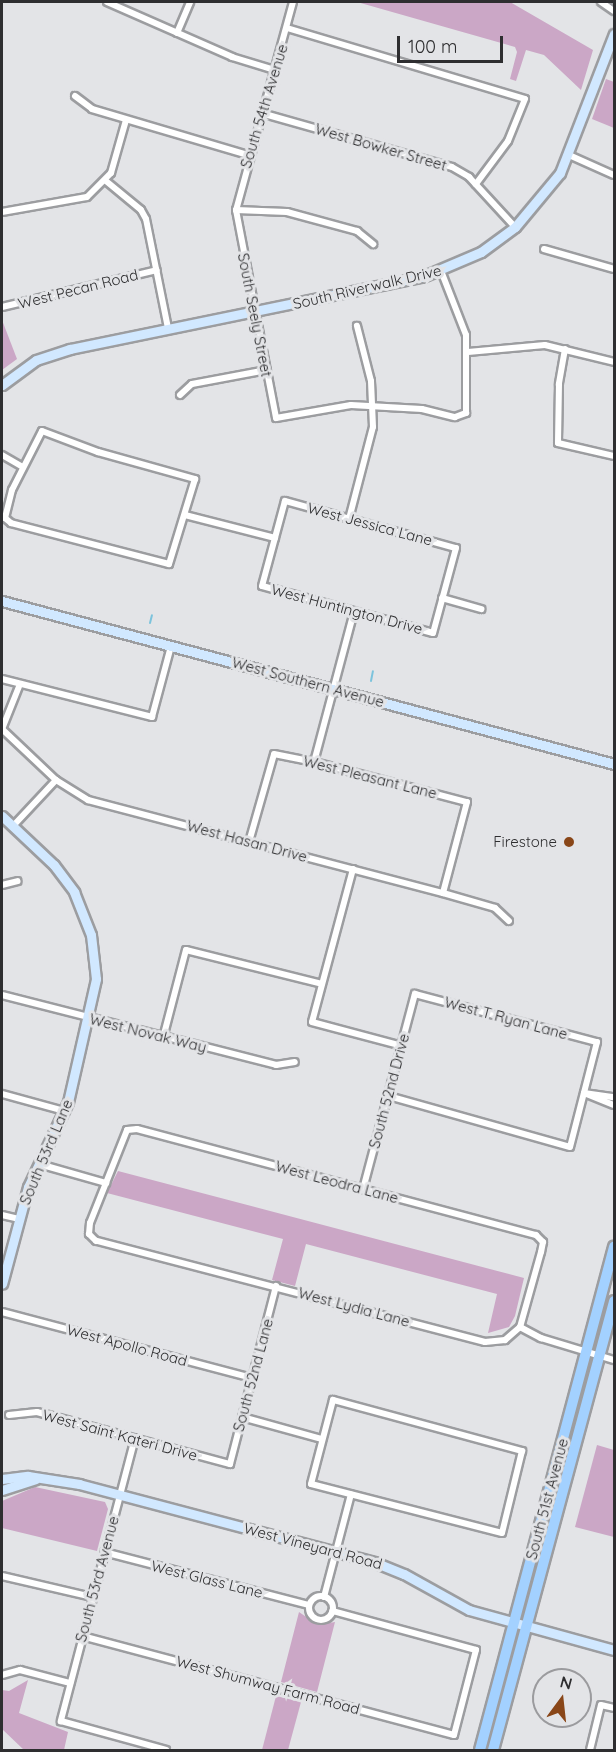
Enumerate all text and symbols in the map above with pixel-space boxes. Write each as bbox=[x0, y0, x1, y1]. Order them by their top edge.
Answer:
scale bar bbox=[400, 24, 506, 62]
text: 100 m bbox=[408, 35, 457, 58]
street label: South 54th Avenue bbox=[237, 42, 291, 170]
street label: West Bowker Street bbox=[313, 120, 449, 174]
street label: South Seely Street bbox=[234, 251, 276, 379]
street label: South Riverwalk Drive bbox=[291, 261, 443, 313]
street label: West Pecan Road bbox=[16, 265, 140, 313]
street label: West Jessica Lane bbox=[306, 499, 434, 549]
street label: West Huntington Drive bbox=[269, 580, 425, 638]
street label: West Southern Avenue bbox=[230, 653, 386, 711]
street label: West Pleasant Lane bbox=[301, 752, 439, 802]
street label: West Hasan Drive bbox=[185, 816, 309, 866]
place label: Firestone bbox=[493, 833, 557, 851]
marker: Firestone bbox=[562, 835, 576, 849]
street label: West T Ryan Lane bbox=[442, 993, 570, 1043]
street label: West Novak Way bbox=[88, 1010, 208, 1056]
street label: South 52nd Drive bbox=[365, 1032, 413, 1150]
street label: South 53rd Lane bbox=[16, 1097, 76, 1207]
street label: West Leodra Lane bbox=[274, 1157, 400, 1207]
street label: West Lydia Lane bbox=[296, 1283, 412, 1331]
street label: South 52nd Lane bbox=[229, 1317, 277, 1433]
street label: West Apollo Road bbox=[65, 1320, 189, 1370]
street label: West Saint Kateri Drive bbox=[41, 1406, 199, 1464]
street label: South 51st Avenue bbox=[522, 1436, 572, 1562]
street label: South 53rd Avenue bbox=[72, 1514, 122, 1644]
street label: West Vineyard Road bbox=[242, 1519, 384, 1573]
street label: West Glass Lane bbox=[149, 1556, 265, 1602]
street label: West Shumway Farm Road bbox=[174, 1652, 362, 1718]
north arrow bbox=[532, 1668, 592, 1728]
text: N bbox=[558, 1671, 574, 1694]

